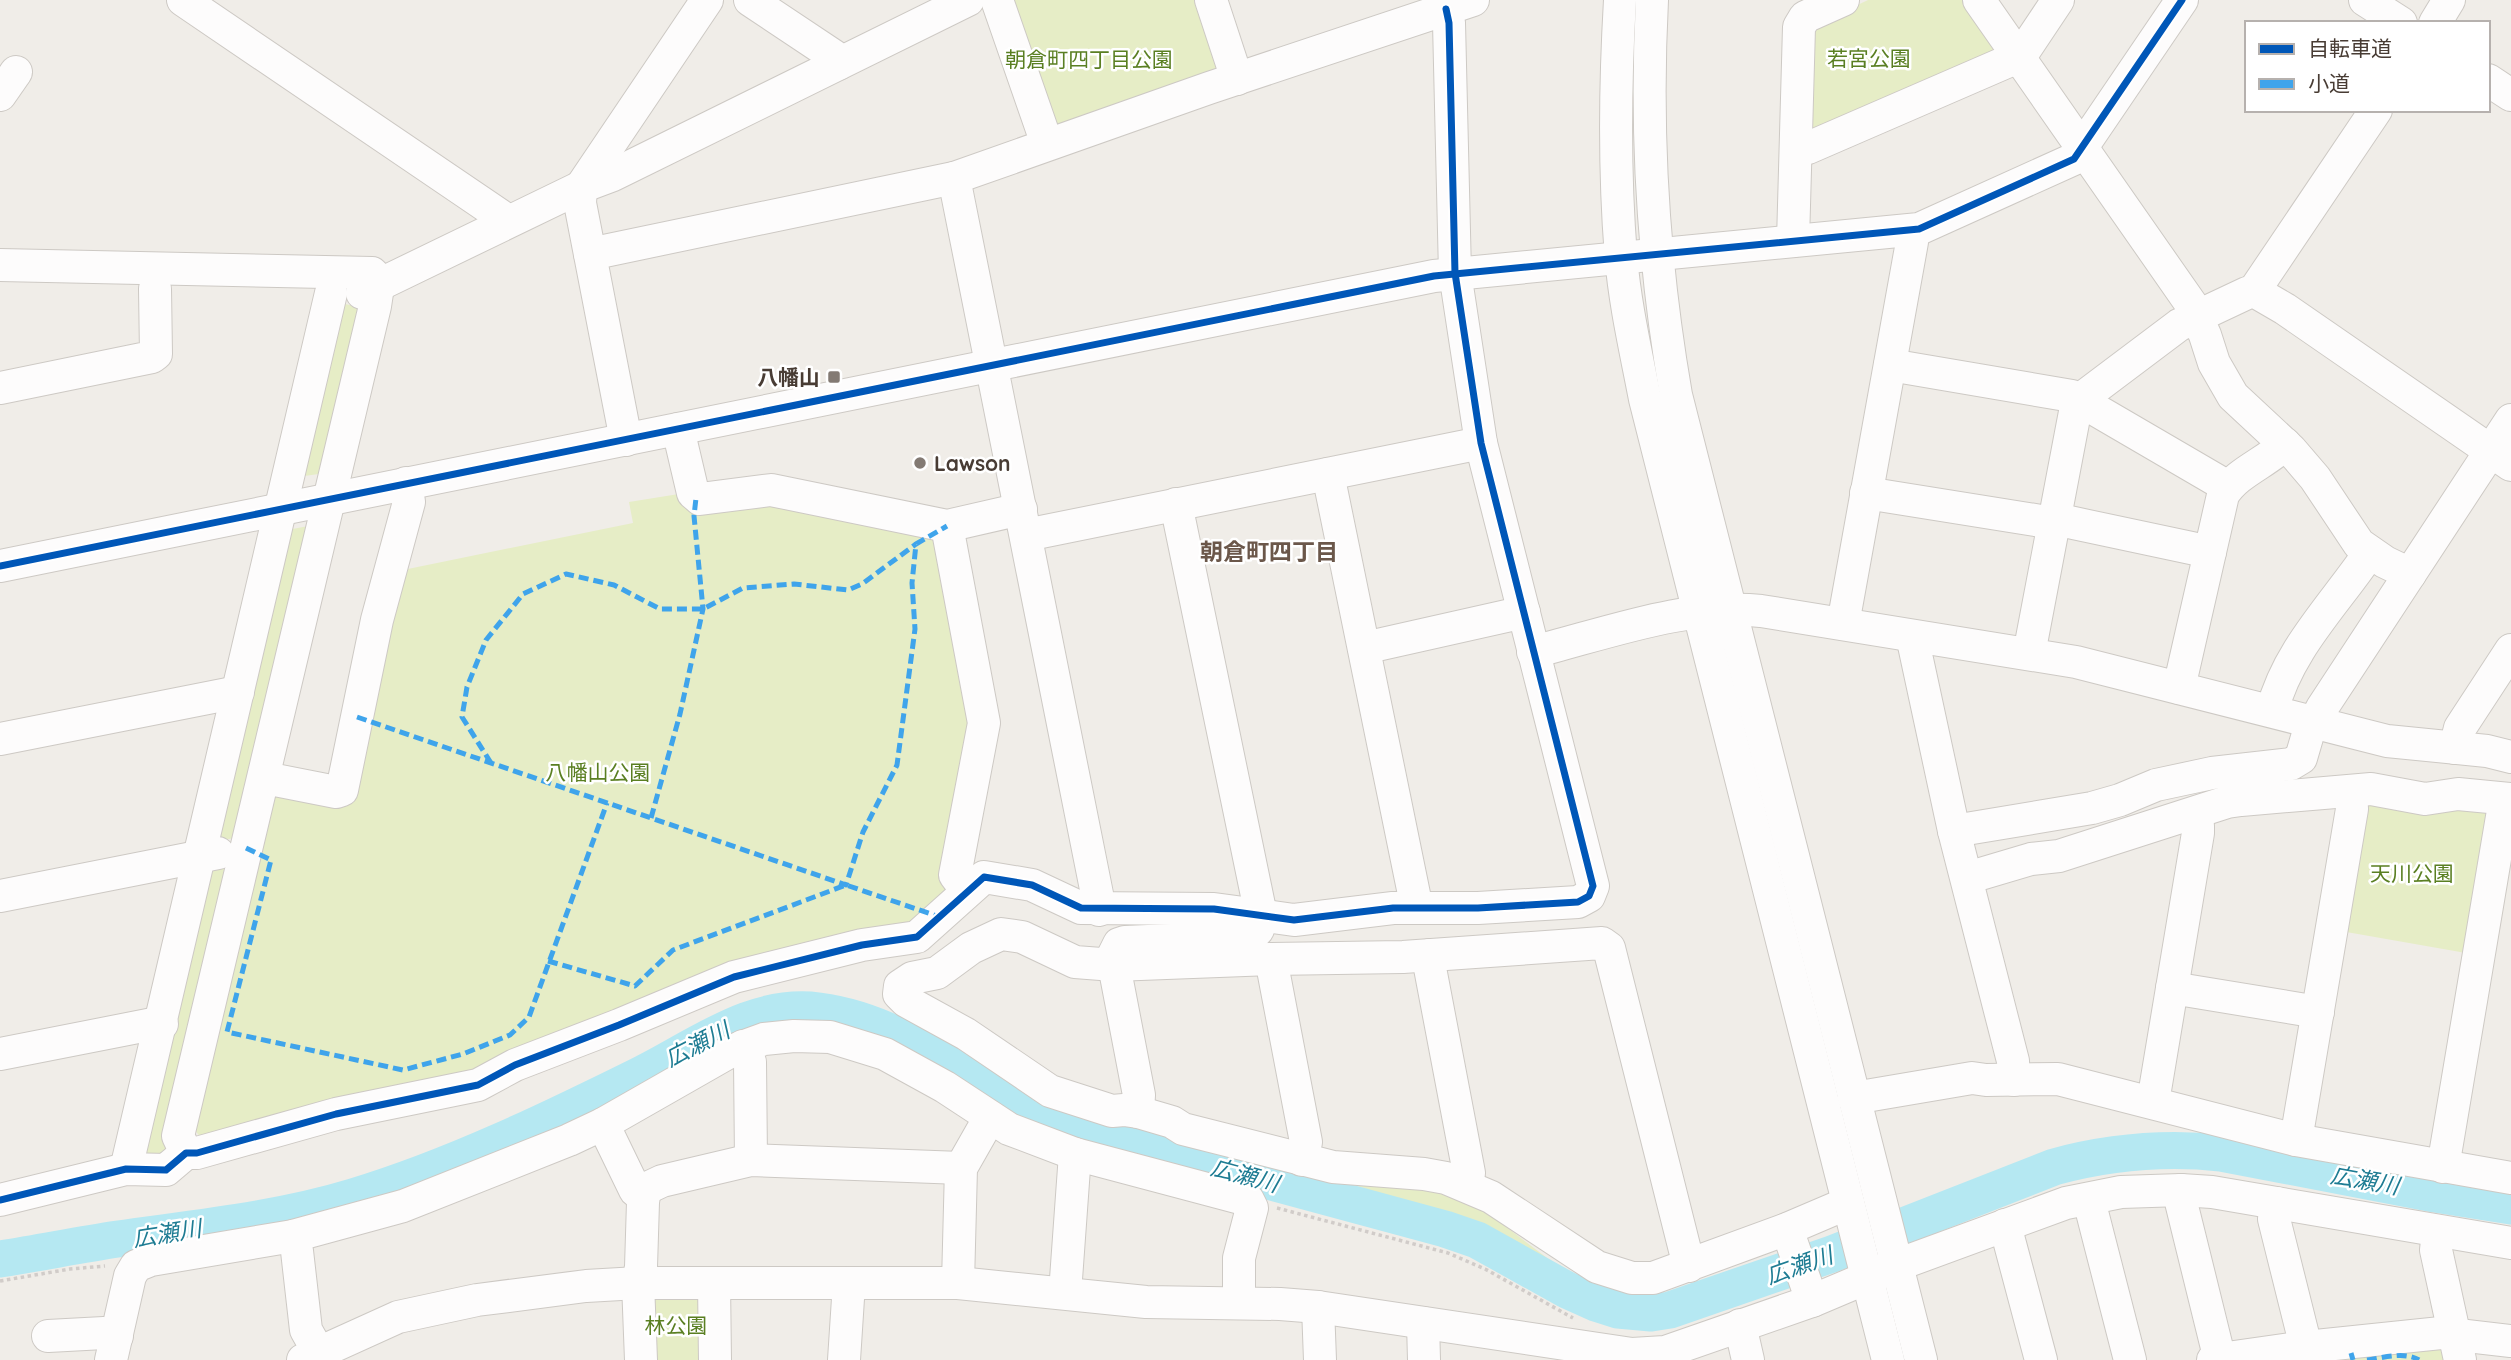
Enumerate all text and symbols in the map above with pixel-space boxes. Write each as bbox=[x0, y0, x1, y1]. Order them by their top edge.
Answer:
legend bbox=[2245, 21, 2490, 112]
text: 自転車道 bbox=[2308, 35, 2392, 61]
park label: 若宮公園 bbox=[1827, 45, 1911, 71]
park label: 朝倉町四丁目公園 bbox=[1005, 46, 1173, 72]
text: 小道 bbox=[2308, 70, 2350, 96]
place label: 八幡山 bbox=[757, 364, 820, 390]
marker: 八幡山 bbox=[826, 369, 842, 385]
place label: Lawson bbox=[934, 450, 1011, 476]
marker: Lawson bbox=[912, 455, 928, 471]
district label: 朝倉町四丁目 bbox=[1200, 537, 1338, 566]
park label: 八幡山公園 bbox=[546, 759, 651, 785]
park label: 天川公園 bbox=[2370, 860, 2454, 886]
water label: 広瀬川 bbox=[660, 1014, 737, 1073]
water label: 広瀬川 bbox=[1208, 1152, 1285, 1199]
water label: 広瀬川 bbox=[2329, 1160, 2404, 1201]
water label: 広瀬川 bbox=[131, 1213, 206, 1253]
water label: 広瀬川 bbox=[1762, 1239, 1839, 1290]
park label: 林公園 bbox=[645, 1312, 708, 1338]

